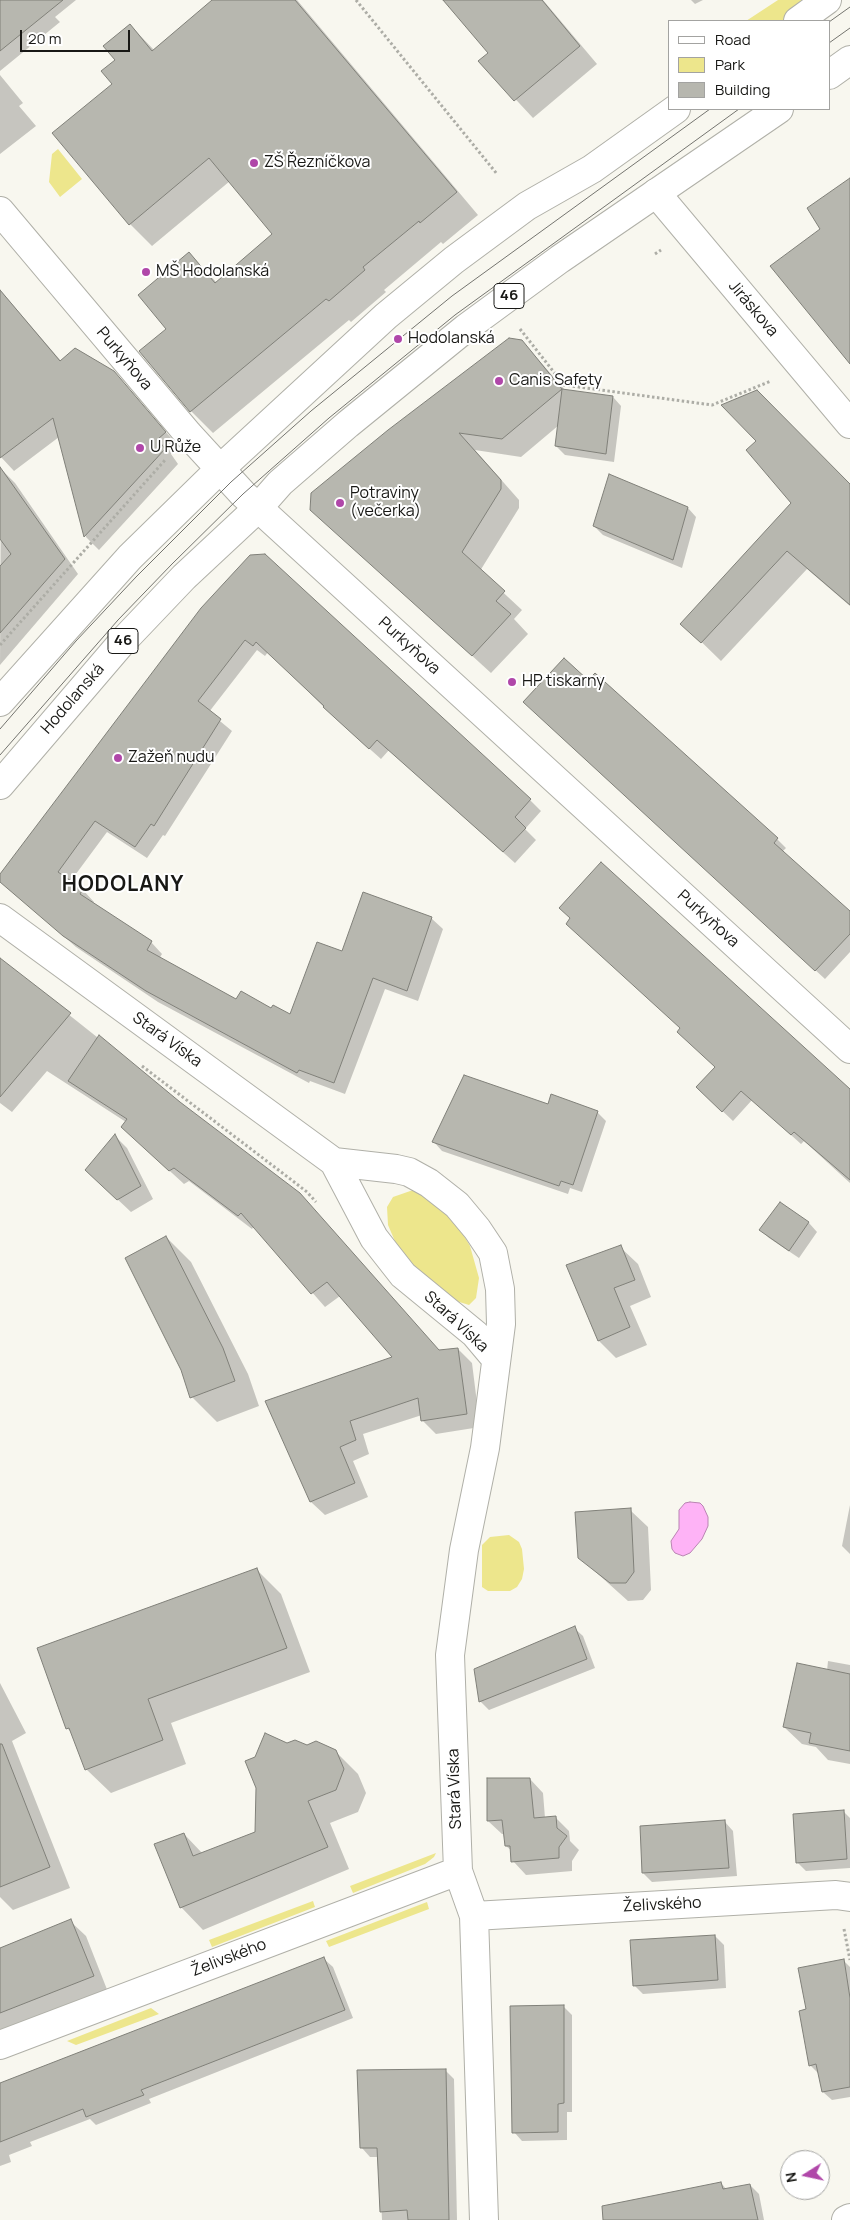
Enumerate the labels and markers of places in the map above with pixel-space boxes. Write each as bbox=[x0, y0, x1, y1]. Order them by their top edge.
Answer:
place label: ZŠ Řezníčkova bbox=[264, 153, 370, 173]
marker: ZŠ Řezníčkova bbox=[248, 157, 260, 169]
place label: MŠ Hodolanská bbox=[156, 262, 269, 282]
marker: MŠ Hodolanská bbox=[140, 266, 152, 278]
place label: Hodolanská bbox=[408, 329, 495, 349]
marker: Hodolanská bbox=[392, 333, 404, 345]
place label: Canis Safety bbox=[509, 371, 602, 391]
marker: Canis Safety bbox=[493, 375, 505, 387]
place label: U Růže bbox=[150, 438, 201, 458]
marker: U Růže bbox=[134, 442, 146, 454]
place label: Potraviny (večerka) bbox=[350, 484, 421, 522]
marker: Potraviny (večerka) bbox=[334, 497, 346, 509]
place label: HP tiskarny bbox=[522, 672, 605, 692]
marker: HP tiskarny bbox=[506, 676, 518, 688]
place label: Zažeň nudu bbox=[128, 748, 215, 768]
marker: Zažeň nudu bbox=[112, 752, 124, 764]

